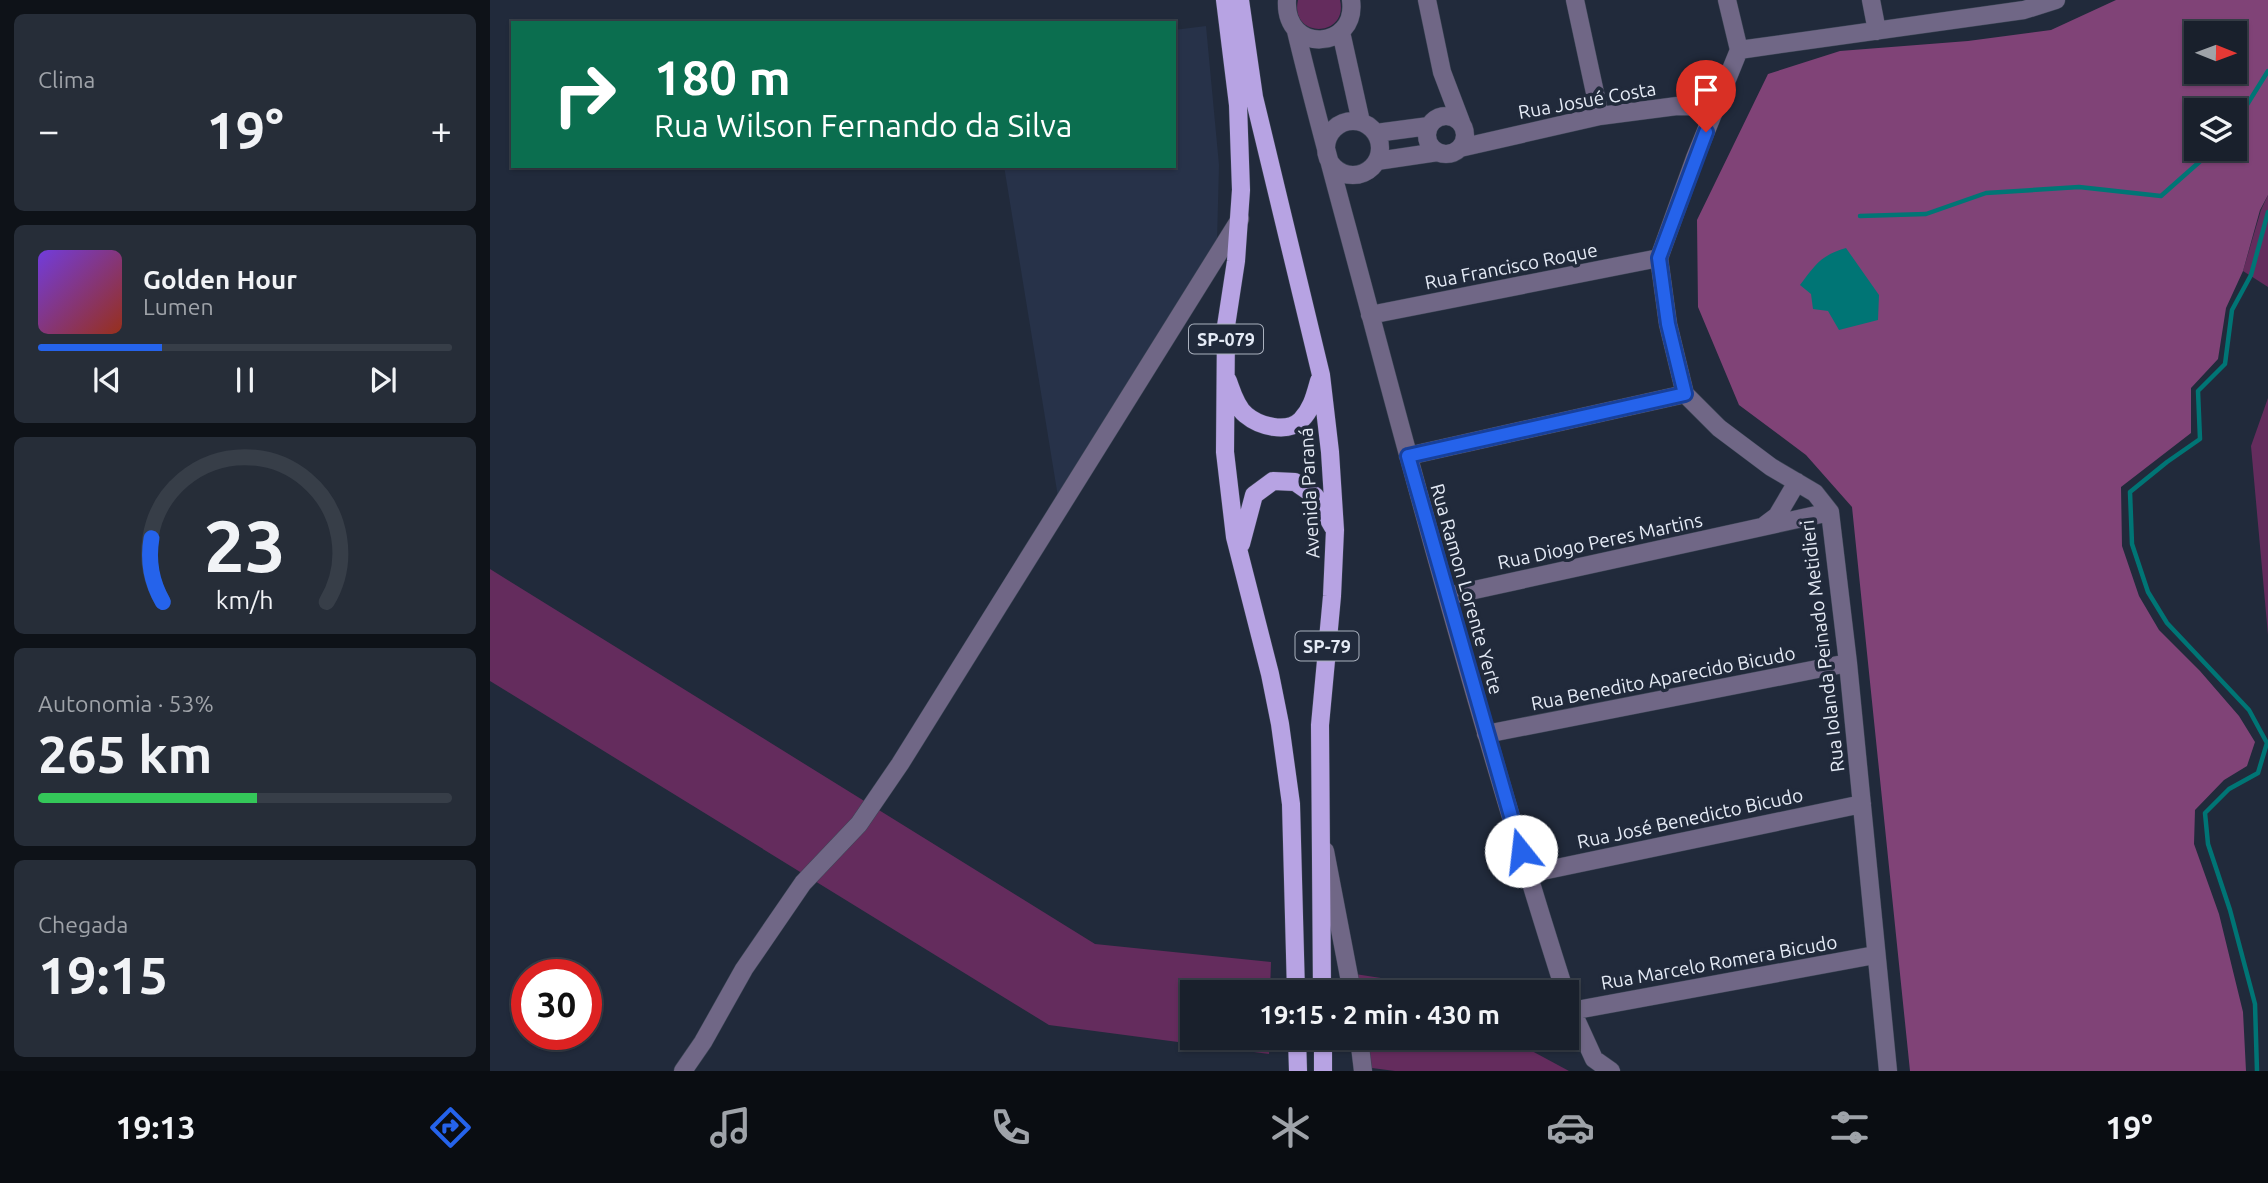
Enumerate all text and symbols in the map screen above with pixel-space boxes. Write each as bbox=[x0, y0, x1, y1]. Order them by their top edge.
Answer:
north arrow bbox=[2184, 21, 2247, 84]
map controls bbox=[2184, 21, 2247, 161]
icon: right bbox=[539, 49, 630, 140]
text: 180 m bbox=[654, 49, 791, 104]
pin bbox=[1676, 60, 1736, 132]
text: Clima bbox=[38, 67, 95, 92]
icon: arrive bbox=[1687, 71, 1725, 109]
street label: Rua Josué Costa bbox=[1516, 77, 1658, 123]
button: layers bbox=[2184, 98, 2247, 161]
text: 19° bbox=[206, 101, 284, 159]
text: Rua Wilson Fernando da Silva bbox=[654, 107, 1072, 143]
text: − bbox=[38, 109, 59, 151]
text: + bbox=[431, 109, 452, 151]
street label: Rua Francisco Roque bbox=[1423, 238, 1599, 294]
text: Golden Hour bbox=[143, 265, 297, 294]
text: Lumen bbox=[143, 294, 214, 319]
road number: SP-079 bbox=[1189, 324, 1263, 354]
icon: previous bbox=[88, 361, 126, 399]
icon: pause bbox=[226, 361, 264, 399]
icon: next bbox=[364, 361, 402, 399]
street label: Avenida Paraná bbox=[1295, 427, 1323, 559]
street label: Rua Ramon Lorente Yerte bbox=[1426, 481, 1508, 697]
text: 23 bbox=[204, 504, 286, 586]
street label: Rua Diogo Peres Martins bbox=[1496, 509, 1704, 573]
street label: Rua Iolanda Peinado Metidieri bbox=[1796, 519, 1848, 773]
text: km/h bbox=[216, 585, 274, 613]
road number: SP-79 bbox=[1296, 632, 1358, 660]
street label: Rua Benedito Aparecido Bicudo bbox=[1529, 642, 1797, 714]
text: Autonomia · 53% bbox=[38, 691, 214, 716]
text: 265 km bbox=[38, 725, 212, 783]
street label: Rua José Benedicto Bicudo bbox=[1575, 783, 1805, 853]
position arrow bbox=[1484, 814, 1558, 888]
text: Chegada bbox=[38, 912, 128, 937]
street label: Rua Marcelo Romera Bicudo bbox=[1599, 930, 1839, 994]
text: 19:15 bbox=[38, 946, 168, 1004]
speed limit sign: 30 bbox=[511, 959, 602, 1050]
text: 19:15 · 2 min · 430 m bbox=[1259, 1000, 1500, 1029]
icon: directions bbox=[426, 1103, 475, 1152]
icon: music bbox=[706, 1103, 755, 1152]
icon: phone bbox=[986, 1103, 1035, 1152]
icon: climate bbox=[1266, 1103, 1315, 1152]
icon: car bbox=[1546, 1103, 1595, 1152]
icon: filters bbox=[1825, 1103, 1874, 1152]
text: 19:13 bbox=[115, 1109, 195, 1145]
text: 19° bbox=[2105, 1109, 2153, 1145]

